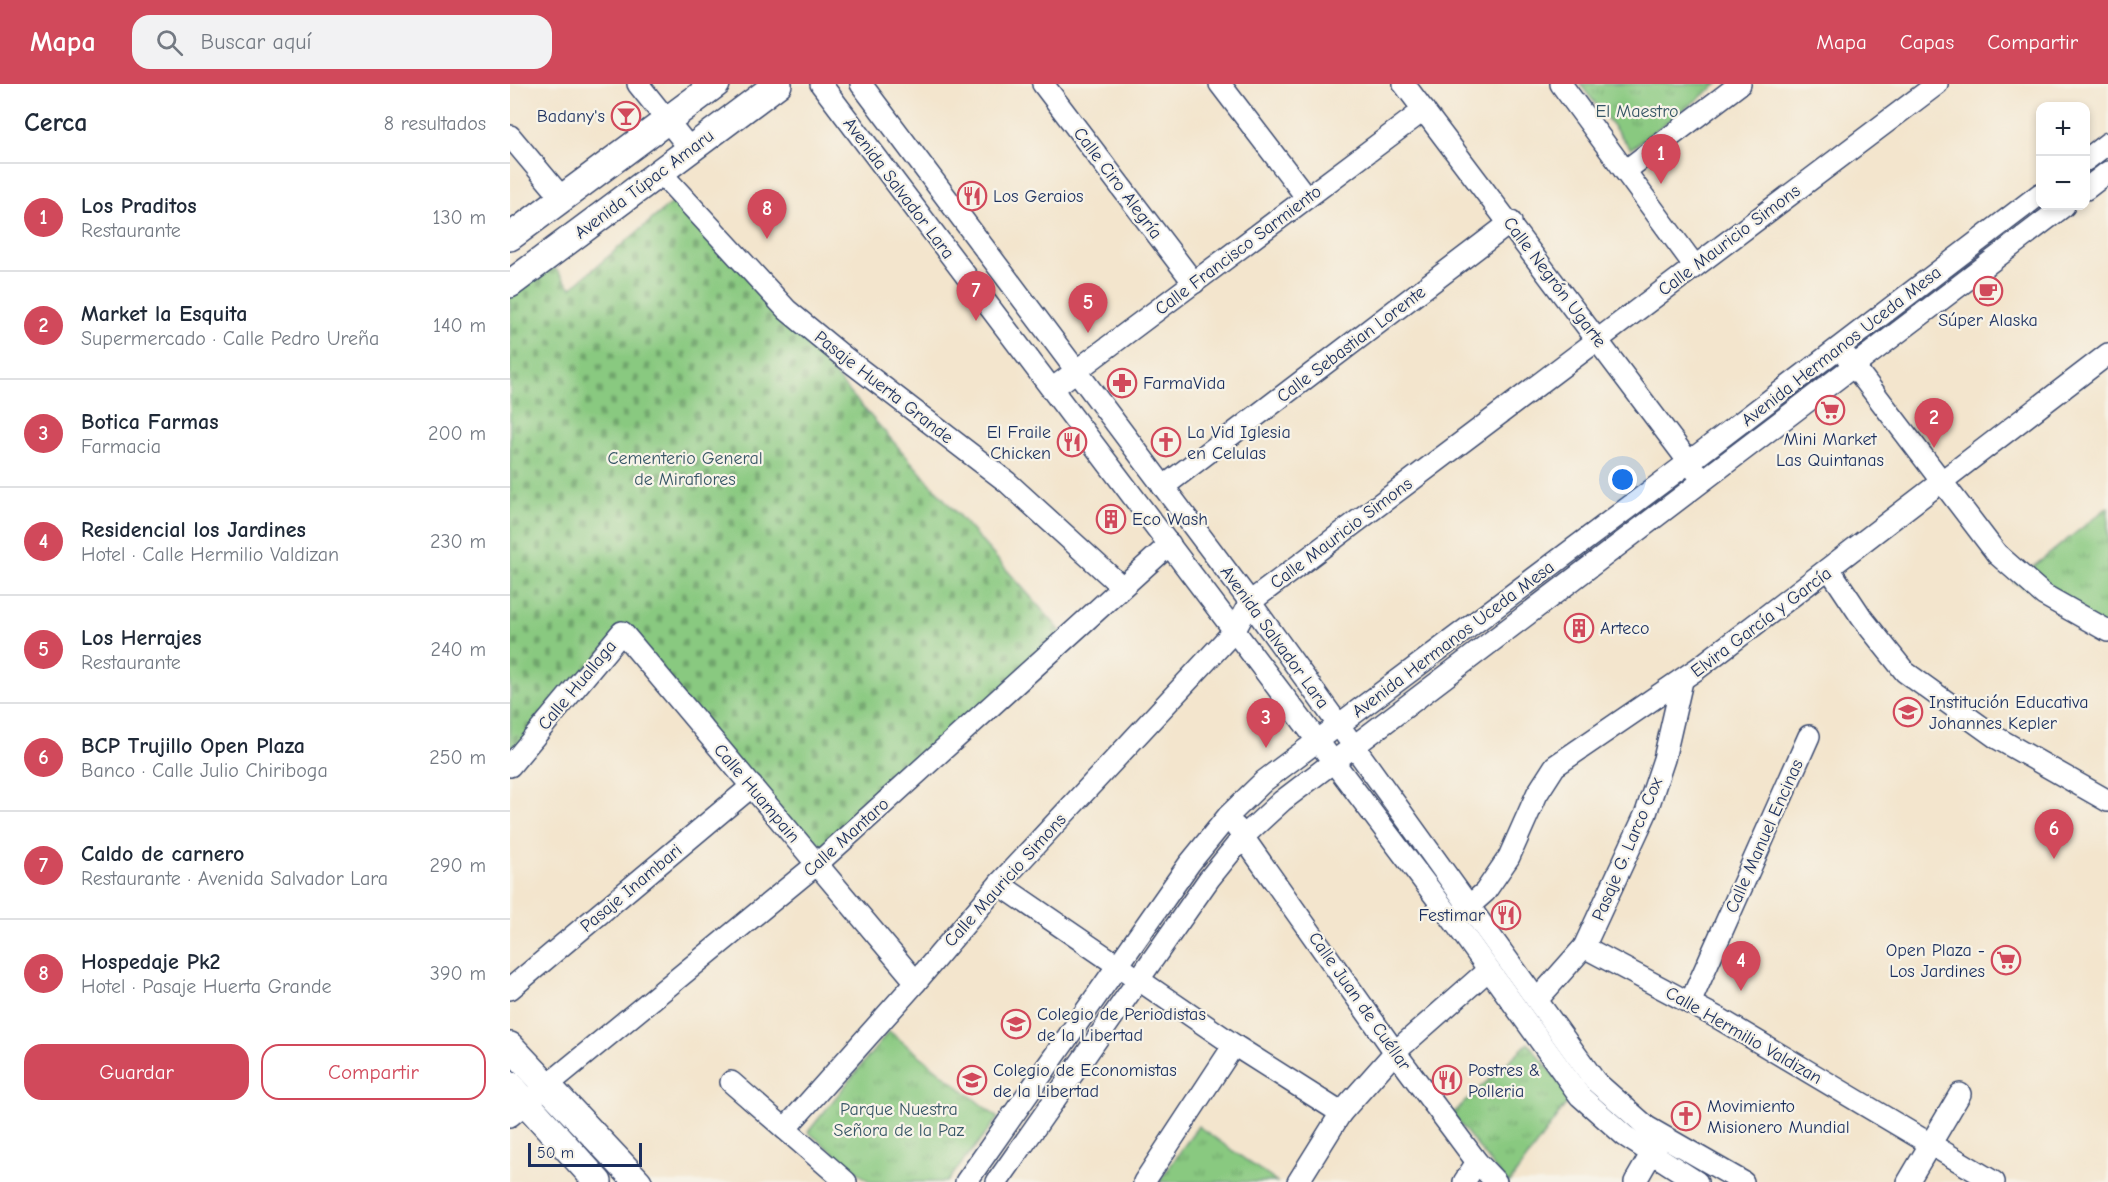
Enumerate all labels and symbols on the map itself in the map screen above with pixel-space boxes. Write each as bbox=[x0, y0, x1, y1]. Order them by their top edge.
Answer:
bar icon: Badany's bbox=[610, 100, 642, 132]
park label: El Maestro bbox=[1595, 101, 1679, 122]
place label: Badany's bbox=[537, 106, 605, 127]
street label: Avenida Salvador Lara bbox=[839, 114, 959, 263]
street label: Calle Ciro Alegría bbox=[1069, 123, 1166, 243]
street label: Avenida Túpac Amaru bbox=[571, 125, 718, 244]
pin: 1 bbox=[1642, 135, 1680, 184]
restaurant icon: Los Geraios bbox=[956, 180, 988, 212]
street label: Calle Mauricio Simons bbox=[1654, 180, 1804, 301]
street label: Calle Francisco Sarmiento bbox=[1151, 181, 1326, 320]
place label: Los Geraios bbox=[993, 186, 1084, 207]
pin: 8 bbox=[748, 190, 786, 239]
street label: Calle Negrón Ugarte bbox=[1499, 213, 1610, 352]
street label: Avenida Hermanos Uceda Mesa bbox=[1737, 262, 1945, 431]
pin: 7 bbox=[956, 272, 996, 321]
cafe icon: Súper Alaska bbox=[1972, 275, 2004, 307]
street label: Calle Sebastian Lorente bbox=[1273, 282, 1430, 407]
pin: 5 bbox=[1068, 284, 1108, 333]
place label: Súper Alaska bbox=[1938, 310, 2038, 331]
street label: Pasaje Huerta Grande bbox=[810, 327, 957, 448]
pharmacy icon: FarmaVida bbox=[1106, 367, 1138, 399]
place label: FarmaVida bbox=[1143, 373, 1226, 394]
supermarket icon: Mini Market Las Quintanas bbox=[1814, 394, 1846, 426]
pin: 2 bbox=[1914, 398, 1954, 448]
place label: El Fraile Chicken bbox=[987, 422, 1051, 464]
place label: La Vid Iglesia en Celulas bbox=[1187, 422, 1291, 464]
restaurant icon: El Fraile Chicken bbox=[1056, 426, 1088, 458]
church icon: La Vid Iglesia en Celulas bbox=[1150, 426, 1182, 458]
place label: Mini Market Las Quintanas bbox=[1776, 429, 1884, 471]
park label: Cementerio General de Miraflores bbox=[607, 448, 763, 490]
your location bbox=[1608, 465, 1637, 494]
street label: Calle Mauricio Simons bbox=[1266, 473, 1416, 594]
building icon: Eco Wash bbox=[1095, 503, 1127, 535]
place label: Eco Wash bbox=[1132, 509, 1208, 530]
street label: Avenida Hermanos Uceda Mesa bbox=[1348, 557, 1558, 722]
street label: Avenida Salvador Lara bbox=[1216, 562, 1333, 713]
street label: Elvira García y García bbox=[1687, 563, 1836, 682]
building icon: Arteco bbox=[1563, 612, 1595, 644]
place label: Arteco bbox=[1600, 618, 1649, 639]
street label: Calle Huallaga bbox=[534, 636, 621, 734]
place label: Institución Educativa Johannes Kepler bbox=[1929, 692, 2089, 734]
school or university icon: Institución Educativa Johannes Kepler bbox=[1892, 696, 1924, 728]
pin: 3 bbox=[1246, 698, 1286, 748]
street label: Calle Huampain bbox=[709, 740, 804, 847]
street label: Calle Manuel Encinas bbox=[1721, 756, 1808, 916]
street label: Pasaje G. Larco Cox bbox=[1588, 774, 1667, 924]
street label: Calle Mantaro bbox=[799, 793, 893, 881]
street label: Calle Mauricio Simons bbox=[940, 809, 1071, 951]
pin: 6 bbox=[2034, 810, 2074, 859]
street label: Pasaje Inambari bbox=[576, 840, 686, 937]
restaurant icon: Festimar bbox=[1490, 899, 1522, 931]
place label: Festimar bbox=[1419, 905, 1486, 926]
street label: Calle Juan de Cuéllar bbox=[1304, 928, 1416, 1075]
place label: Open Plaza - Los Jardines bbox=[1886, 940, 1985, 982]
pin: 4 bbox=[1722, 942, 1760, 991]
supermarket icon: Open Plaza - Los Jardines bbox=[1990, 944, 2022, 976]
street label: Calle Hermilio Valdizan bbox=[1662, 982, 1826, 1089]
place label: Colegio de Periodistas de la Libertad bbox=[1037, 1004, 1206, 1046]
school or university icon: Colegio de Periodistas de la Libertad bbox=[1000, 1008, 1032, 1040]
place label: Colegio de Economistas de la Libertad bbox=[993, 1060, 1177, 1102]
place label: Postres & Polleria bbox=[1468, 1060, 1540, 1102]
school or university icon: Colegio de Economistas de la Libertad bbox=[956, 1064, 988, 1096]
restaurant icon: Postres & Polleria bbox=[1431, 1064, 1463, 1096]
place label: Movimiento Misionero Mundial bbox=[1707, 1096, 1850, 1138]
park label: Parque Nuestra Señora de la Paz bbox=[834, 1099, 965, 1141]
church icon: Movimiento Misionero Mundial bbox=[1670, 1100, 1702, 1132]
scale bar bbox=[528, 1140, 642, 1168]

